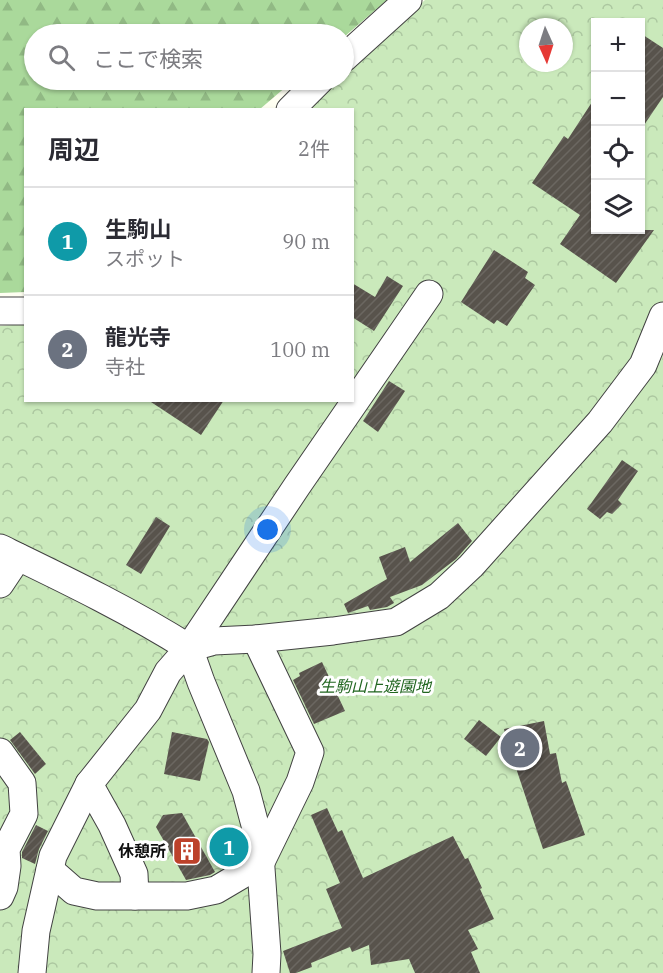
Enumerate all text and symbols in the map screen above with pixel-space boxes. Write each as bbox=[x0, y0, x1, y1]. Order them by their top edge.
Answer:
north arrow bbox=[519, 18, 573, 72]
map controls bbox=[591, 18, 645, 234]
button: + bbox=[591, 18, 645, 72]
search box bbox=[24, 24, 354, 90]
icon: search bbox=[45, 41, 78, 74]
text: ここで検索 bbox=[93, 44, 203, 73]
button: − bbox=[591, 72, 645, 126]
button: locate bbox=[591, 126, 645, 180]
text: 周辺 bbox=[48, 132, 100, 166]
text: 2件 bbox=[298, 135, 330, 162]
button: layers bbox=[591, 180, 645, 234]
text: 生駒山 bbox=[105, 214, 171, 243]
text: 1 bbox=[62, 228, 74, 255]
text: 90 m bbox=[282, 228, 330, 255]
text: スポット bbox=[105, 245, 185, 272]
text: 龍光寺 bbox=[105, 322, 171, 351]
text: 2 bbox=[62, 336, 74, 363]
text: 100 m bbox=[270, 336, 330, 363]
text: 寺社 bbox=[105, 353, 145, 380]
your location bbox=[253, 515, 282, 544]
park label: 生駒山上遊園地 bbox=[319, 676, 433, 696]
pin: 2 bbox=[500, 726, 540, 771]
pin: 1 bbox=[210, 824, 248, 870]
building icon: 休憩所 bbox=[171, 835, 203, 867]
place label: 休憩所 bbox=[118, 841, 166, 861]

